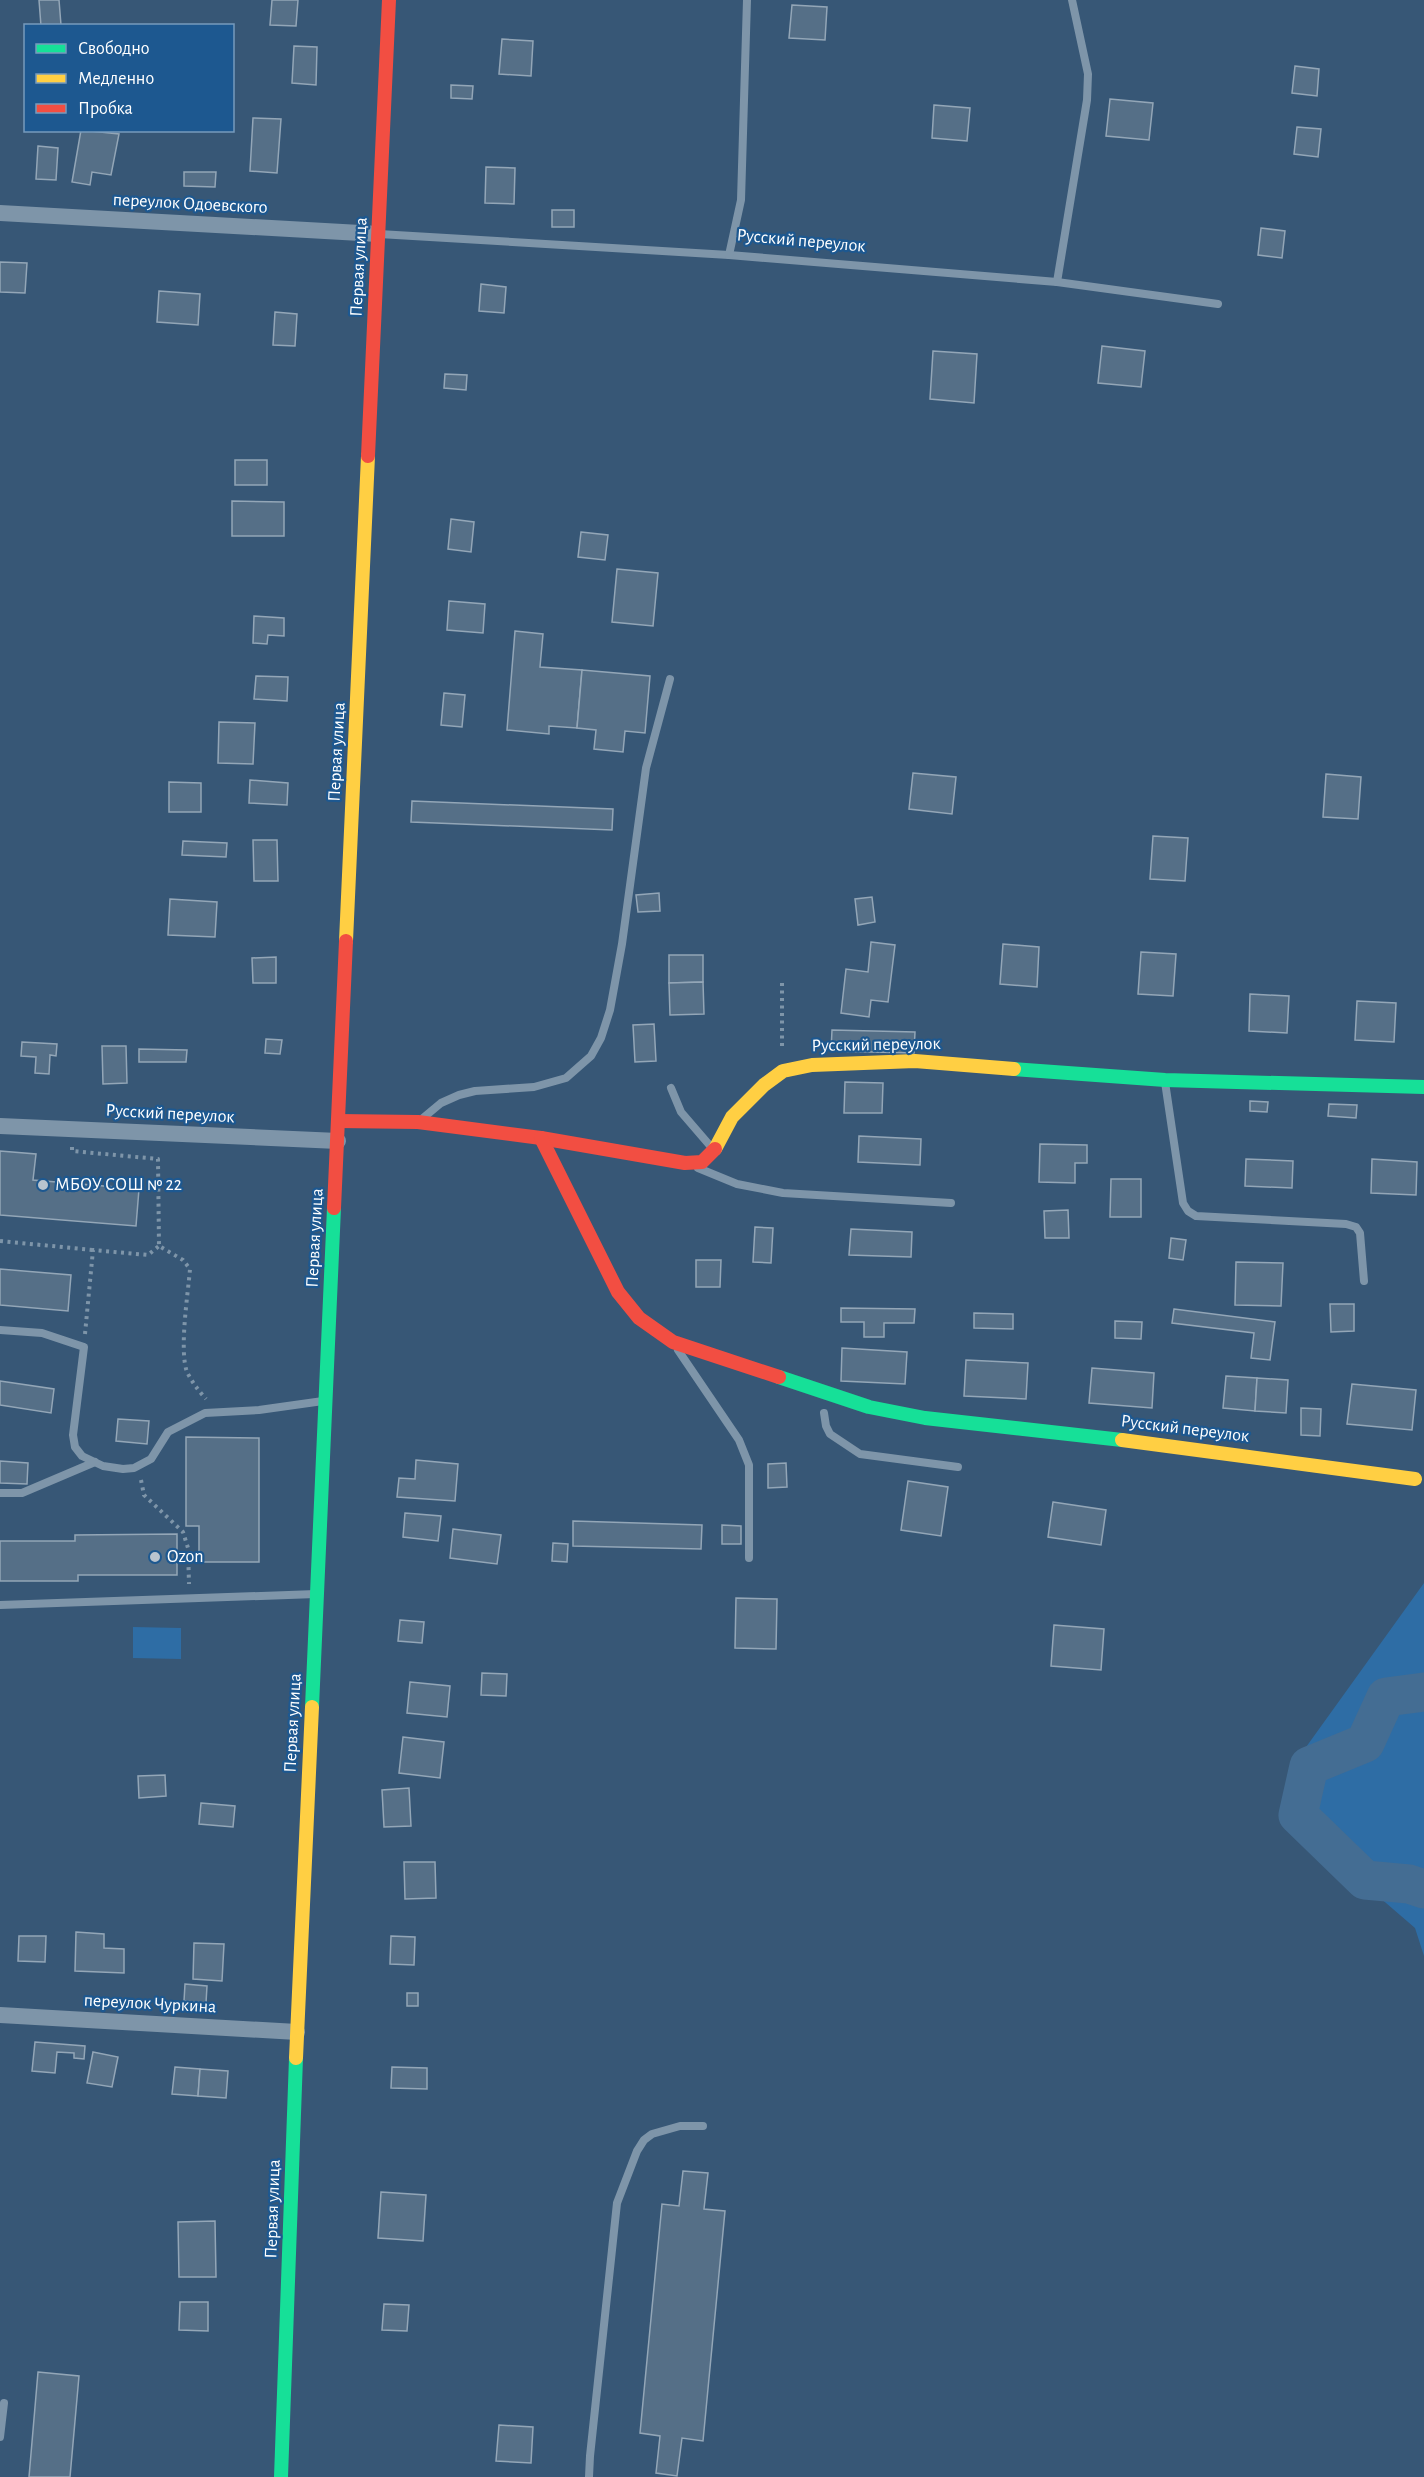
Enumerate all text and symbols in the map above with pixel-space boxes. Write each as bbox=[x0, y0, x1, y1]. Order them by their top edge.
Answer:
legend bbox=[24, 24, 234, 132]
text: Свободно bbox=[78, 39, 150, 58]
text: Медленно bbox=[78, 70, 154, 88]
text: Пробка bbox=[78, 99, 133, 118]
street label: переулок Одоевского bbox=[112, 191, 268, 217]
street label: Первая улица bbox=[347, 217, 371, 317]
street label: Русский переулок bbox=[736, 226, 867, 256]
street label: Первая улица bbox=[325, 702, 349, 802]
street label: Русский переулок bbox=[811, 1035, 941, 1055]
street label: Русский переулок bbox=[105, 1102, 236, 1126]
place label: МБОУ СОШ № 22 bbox=[55, 1176, 182, 1194]
marker: МБОУ СОШ № 22 bbox=[36, 1178, 50, 1192]
street label: Первая улица bbox=[303, 1188, 327, 1288]
street label: Русский переулок bbox=[1120, 1412, 1251, 1446]
place label: Ozon bbox=[167, 1548, 204, 1566]
marker: Ozon bbox=[148, 1550, 162, 1564]
street label: Первая улица bbox=[281, 1673, 305, 1773]
street label: переулок Чуркина bbox=[83, 1992, 217, 2016]
street label: Первая улица bbox=[262, 2159, 284, 2259]

